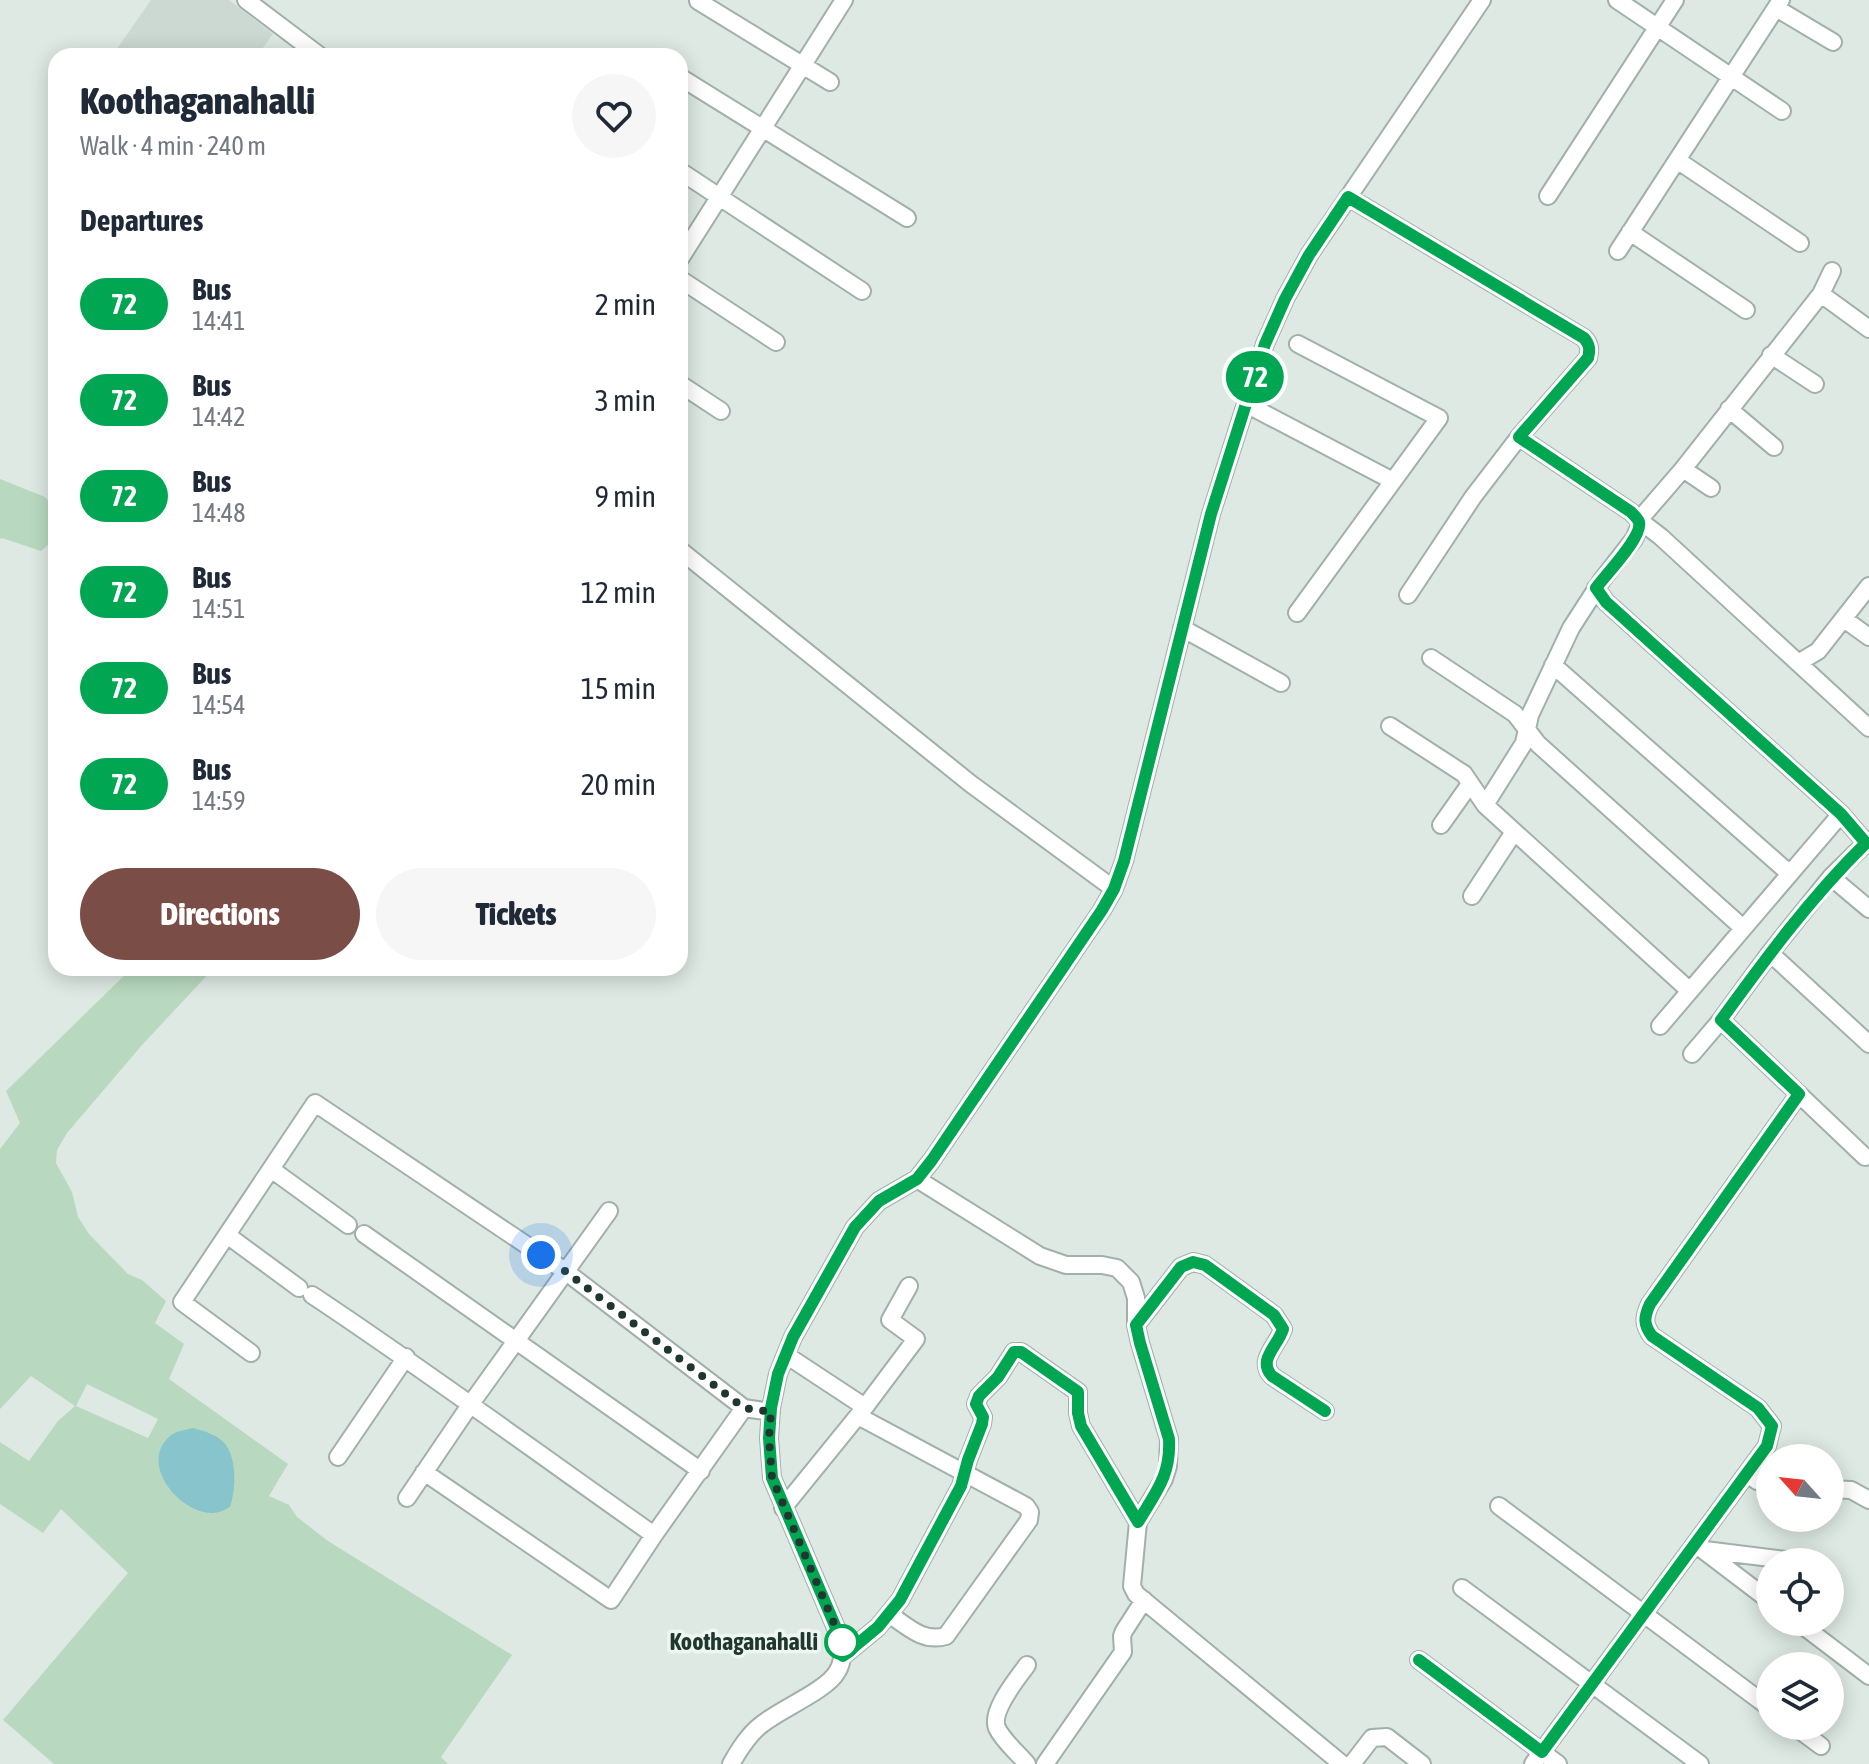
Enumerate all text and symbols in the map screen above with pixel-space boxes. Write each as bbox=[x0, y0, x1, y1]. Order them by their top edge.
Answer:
button: heart bbox=[572, 74, 656, 158]
text: Koothaganahalli bbox=[80, 79, 315, 122]
text: Walk · 4 min · 240 m bbox=[80, 131, 266, 161]
text: Departures bbox=[80, 203, 203, 237]
text: Bus bbox=[192, 272, 231, 306]
text: 2 min bbox=[595, 287, 656, 321]
text: 72 bbox=[111, 288, 137, 320]
text: 14:41 bbox=[192, 306, 246, 336]
line badge: 72 bbox=[1219, 351, 1291, 403]
text: 72 bbox=[1242, 361, 1268, 393]
text: Bus bbox=[192, 368, 231, 402]
text: 3 min bbox=[595, 383, 656, 417]
text: 72 bbox=[111, 384, 137, 416]
text: 14:42 bbox=[192, 402, 246, 432]
text: Bus bbox=[192, 464, 231, 498]
text: 9 min bbox=[595, 479, 656, 513]
text: 72 bbox=[111, 480, 137, 512]
text: 14:48 bbox=[192, 498, 246, 528]
text: Bus bbox=[192, 560, 231, 594]
text: 12 min bbox=[581, 575, 656, 609]
text: 72 bbox=[111, 576, 137, 608]
text: 14:51 bbox=[192, 594, 246, 624]
text: Bus bbox=[192, 656, 231, 690]
text: 15 min bbox=[581, 671, 656, 705]
text: 72 bbox=[111, 672, 137, 704]
text: 14:54 bbox=[192, 690, 246, 720]
text: Bus bbox=[192, 752, 231, 786]
text: 20 min bbox=[581, 767, 656, 801]
text: 72 bbox=[111, 768, 137, 800]
text: 14:59 bbox=[192, 786, 246, 816]
button: Directions bbox=[80, 868, 360, 960]
button: Tickets bbox=[376, 868, 656, 960]
your location bbox=[521, 1235, 561, 1275]
north arrow bbox=[1756, 1444, 1844, 1532]
map controls bbox=[1756, 1444, 1844, 1740]
button: locate bbox=[1756, 1548, 1844, 1636]
marker: Koothaganahalli bbox=[825, 1625, 859, 1659]
place label: Koothaganahalli bbox=[670, 1628, 818, 1655]
button: layers bbox=[1756, 1652, 1844, 1740]

